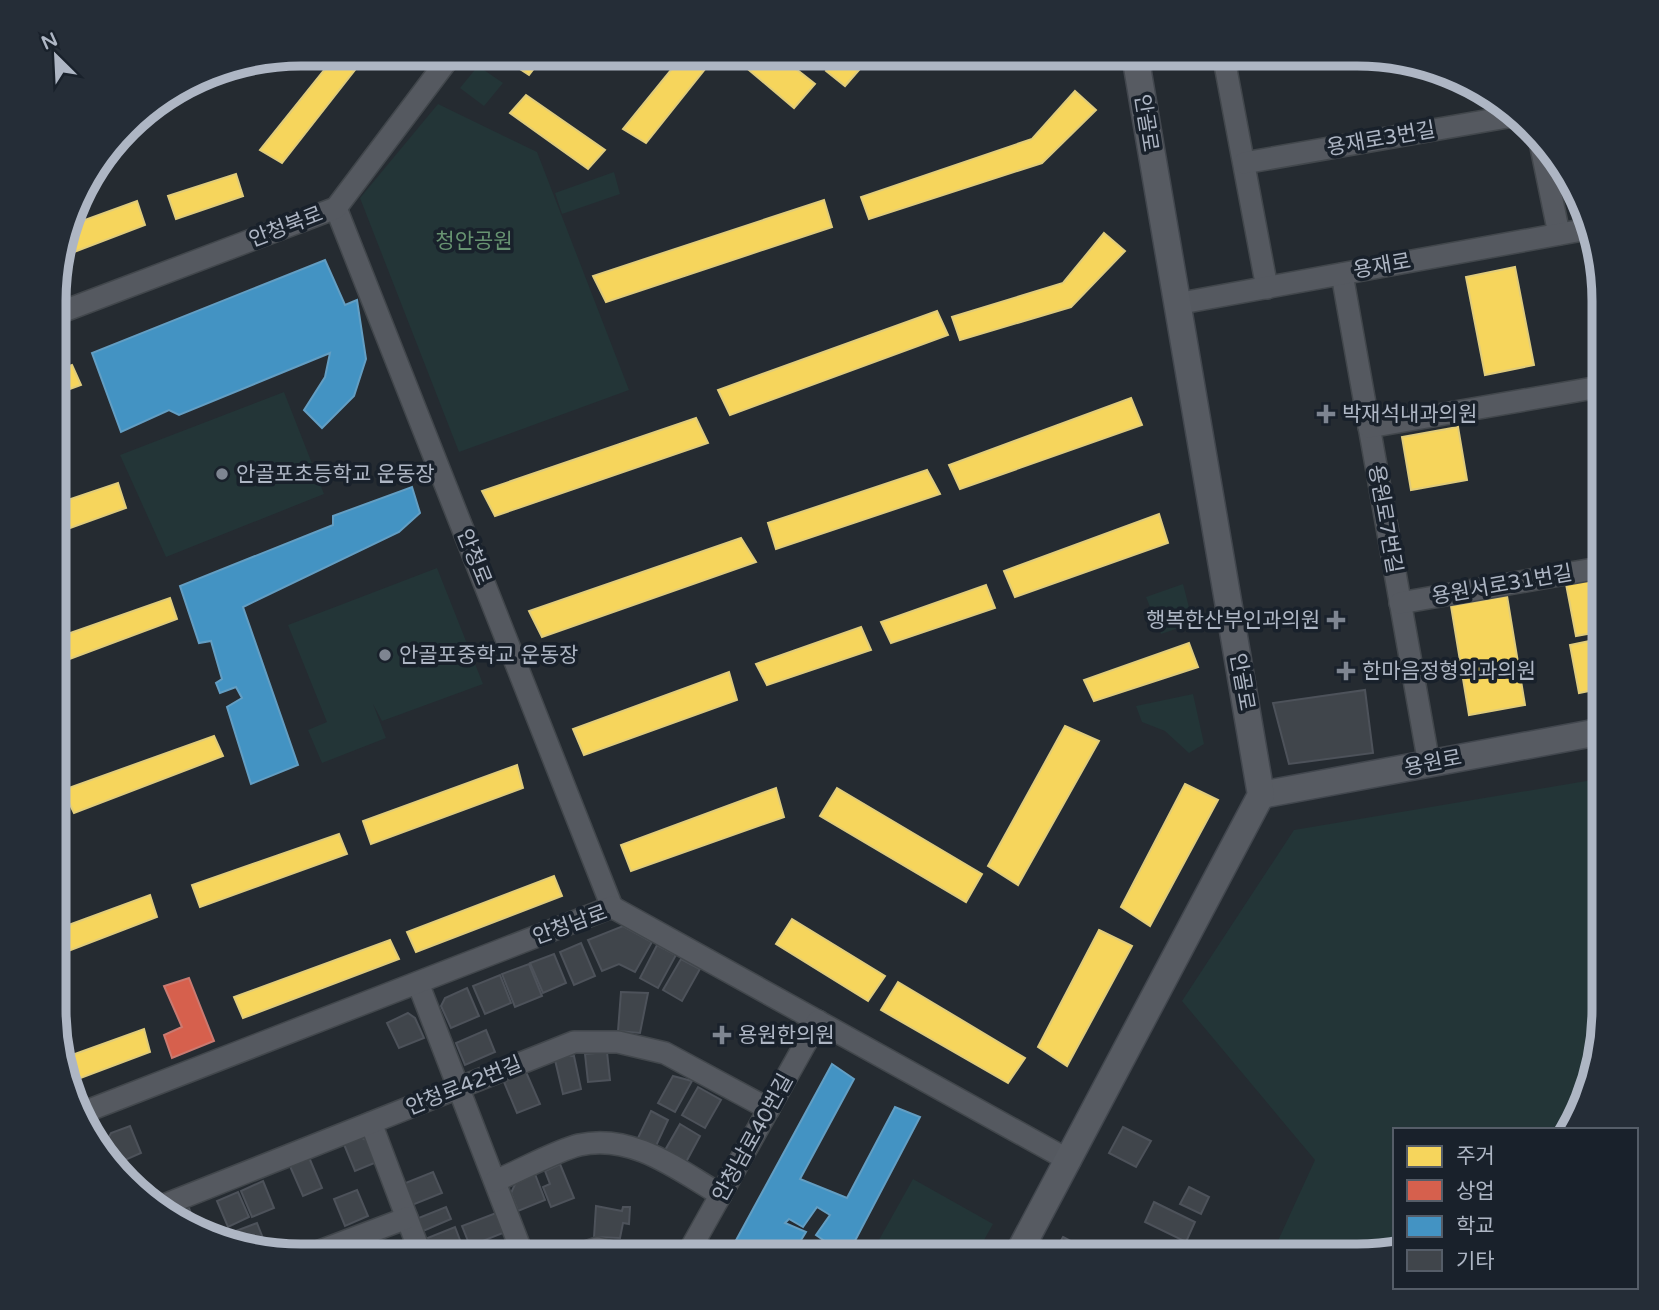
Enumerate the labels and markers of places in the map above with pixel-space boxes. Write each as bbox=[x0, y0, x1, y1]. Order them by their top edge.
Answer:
place label: 박재석내과의원 bbox=[1342, 402, 1477, 427]
marker: 박재석내과의원 bbox=[1316, 404, 1336, 424]
place label: 안골포초등학교 운동장 bbox=[236, 462, 435, 487]
marker: 안골포초등학교 운동장 bbox=[214, 466, 230, 482]
place label: 행복한산부인과의원 bbox=[1146, 608, 1320, 633]
marker: 행복한산부인과의원 bbox=[1326, 610, 1346, 630]
place label: 안골포중학교 운동장 bbox=[399, 643, 578, 668]
marker: 안골포중학교 운동장 bbox=[377, 647, 393, 663]
place label: 한마음정형외과의원 bbox=[1362, 659, 1536, 684]
marker: 한마음정형외과의원 bbox=[1336, 661, 1356, 681]
place label: 용원한의원 bbox=[738, 1023, 835, 1048]
marker: 용원한의원 bbox=[712, 1025, 732, 1045]

